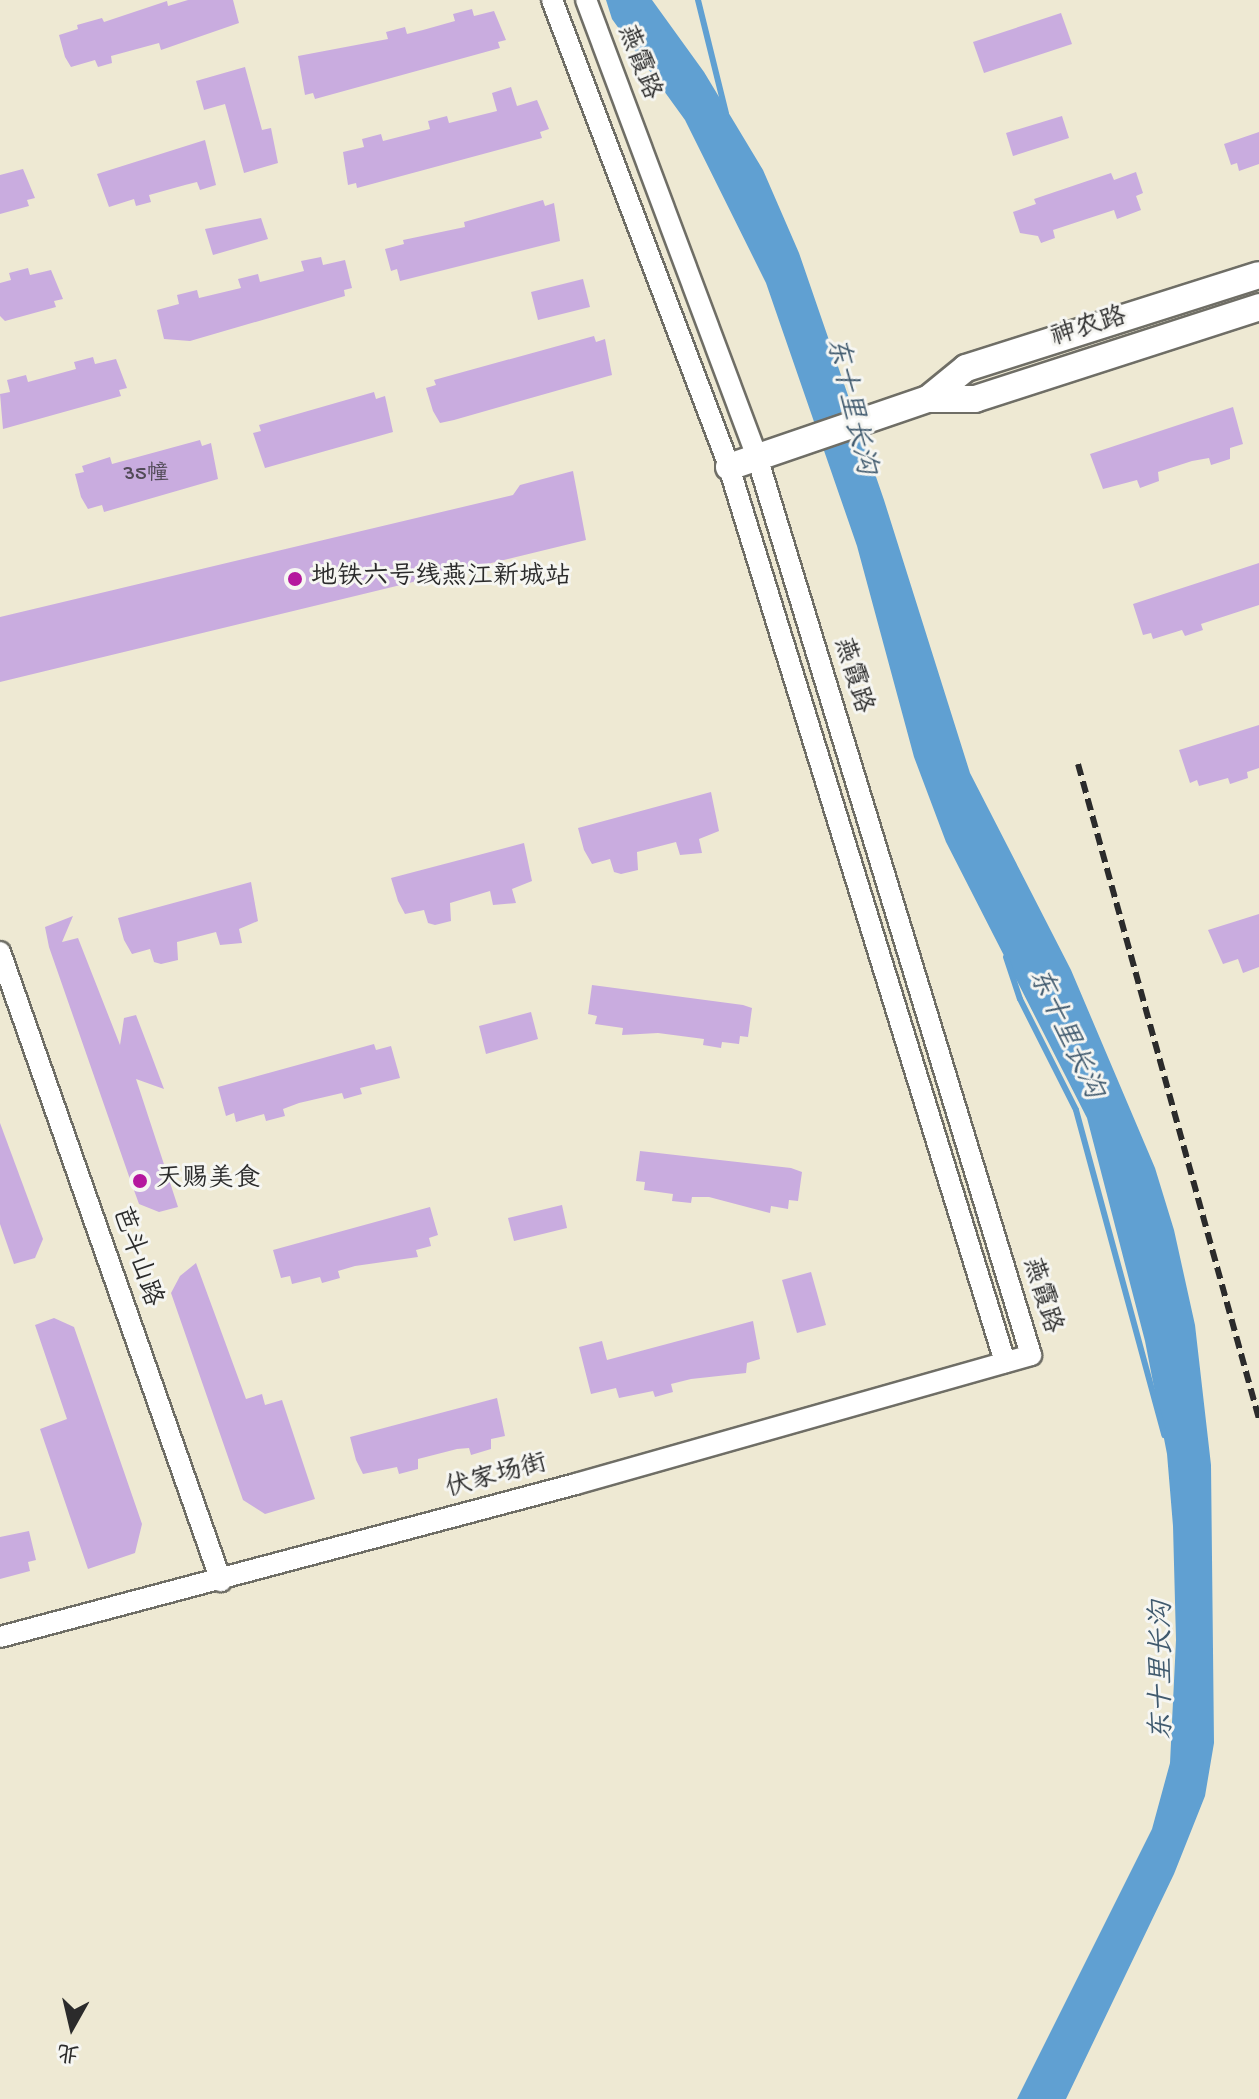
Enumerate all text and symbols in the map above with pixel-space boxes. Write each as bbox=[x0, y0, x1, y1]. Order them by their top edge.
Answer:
street label: 燕霞路 bbox=[608, 21, 666, 105]
street label: 神农路 bbox=[1047, 303, 1131, 355]
water label: 东十里长沟 bbox=[817, 334, 881, 478]
house number: 35幢 bbox=[124, 463, 168, 489]
place label: 地铁六号线燕江新城站 bbox=[311, 563, 571, 595]
marker: 地铁六号线燕江新城站 bbox=[286, 570, 304, 588]
street label: 燕霞路 bbox=[825, 634, 877, 718]
water label: 东十里长沟 bbox=[1019, 963, 1109, 1105]
place label: 天赐美食 bbox=[156, 1165, 260, 1197]
marker: 天赐美食 bbox=[131, 1172, 149, 1190]
street label: 芭斗山路 bbox=[103, 1203, 167, 1311]
street label: 燕霞路 bbox=[1014, 1254, 1066, 1338]
street label: 伏家场街 bbox=[443, 1449, 551, 1507]
water label: 东十里长沟 bbox=[1147, 1601, 1181, 1741]
north arrow bbox=[32, 1987, 112, 2067]
text: 北 bbox=[56, 2036, 81, 2065]

